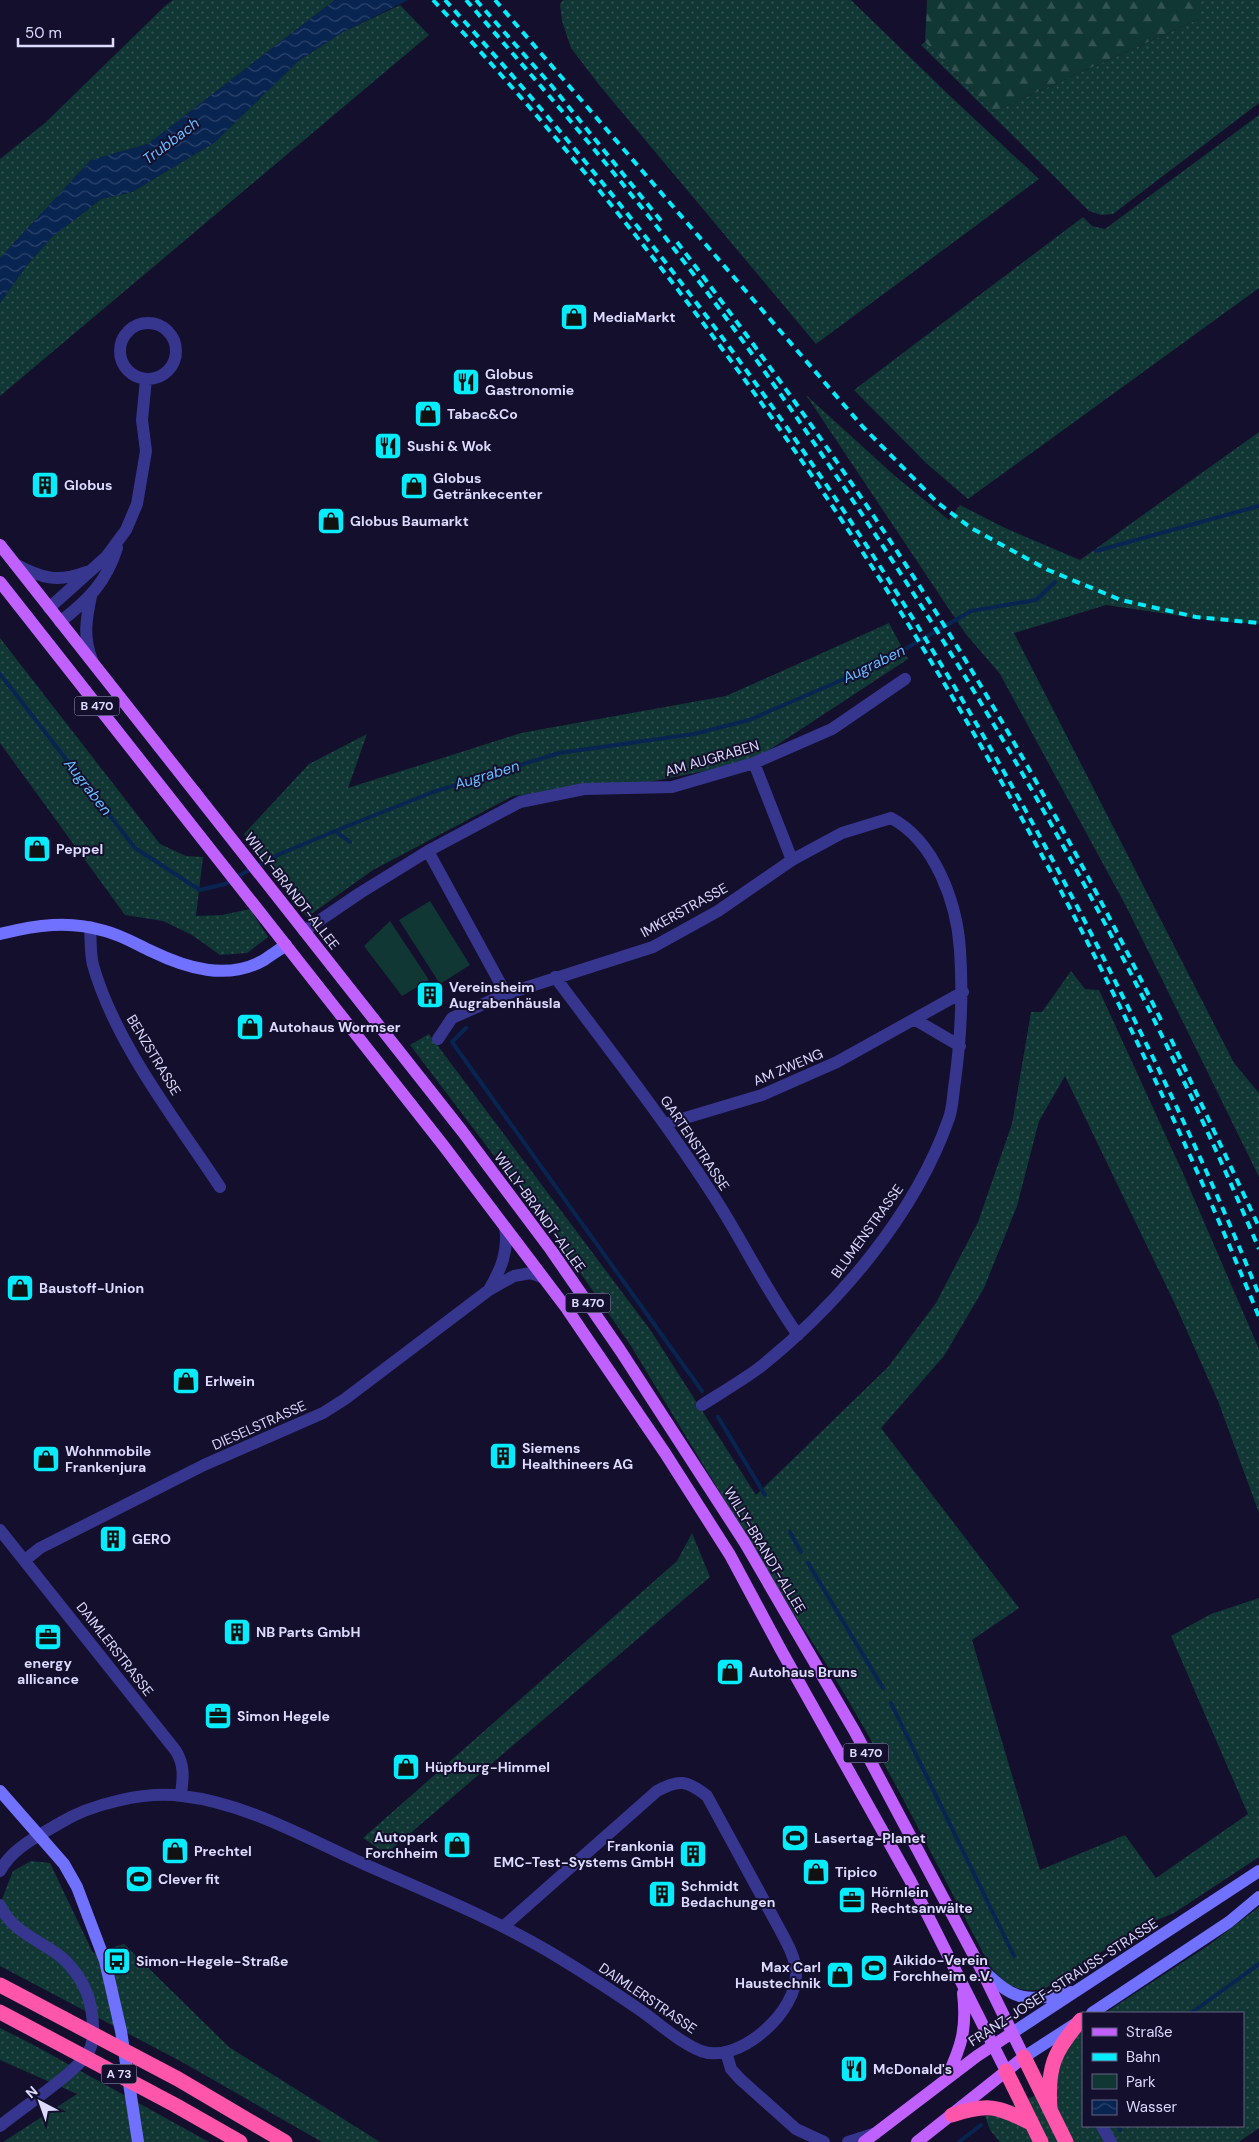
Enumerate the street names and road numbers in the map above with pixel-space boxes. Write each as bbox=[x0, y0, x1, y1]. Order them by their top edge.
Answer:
road number: B 470 bbox=[74, 696, 120, 716]
street label: AM AUGRABEN bbox=[663, 736, 761, 780]
street label: WILLY-BRANDT-ALLEE bbox=[241, 829, 344, 953]
street label: IMKERSTRASSE bbox=[637, 879, 731, 941]
street label: BENZSTRASSE bbox=[123, 1011, 185, 1099]
street label: AM ZWENG bbox=[750, 1044, 826, 1090]
street label: GARTENSTRASSE bbox=[656, 1092, 734, 1194]
street label: WILLY-BRANDT-ALLEE bbox=[490, 1148, 590, 1276]
street label: BLUMENSTRASSE bbox=[827, 1181, 907, 1281]
road number: B 470 bbox=[566, 1294, 610, 1312]
street label: DIESELSTRASSE bbox=[209, 1396, 309, 1454]
street label: WILLY-BRANDT-ALLEE bbox=[720, 1484, 810, 1616]
street label: DAIMLERSTRASSE bbox=[73, 1598, 157, 1700]
road number: B 470 bbox=[844, 1744, 888, 1762]
street label: FRANZ-JOSEF-STRAUSS-STRASSE bbox=[965, 1914, 1161, 2050]
street label: DAIMLERSTRASSE bbox=[596, 1959, 701, 2037]
road number: A 73 bbox=[102, 2064, 136, 2084]

